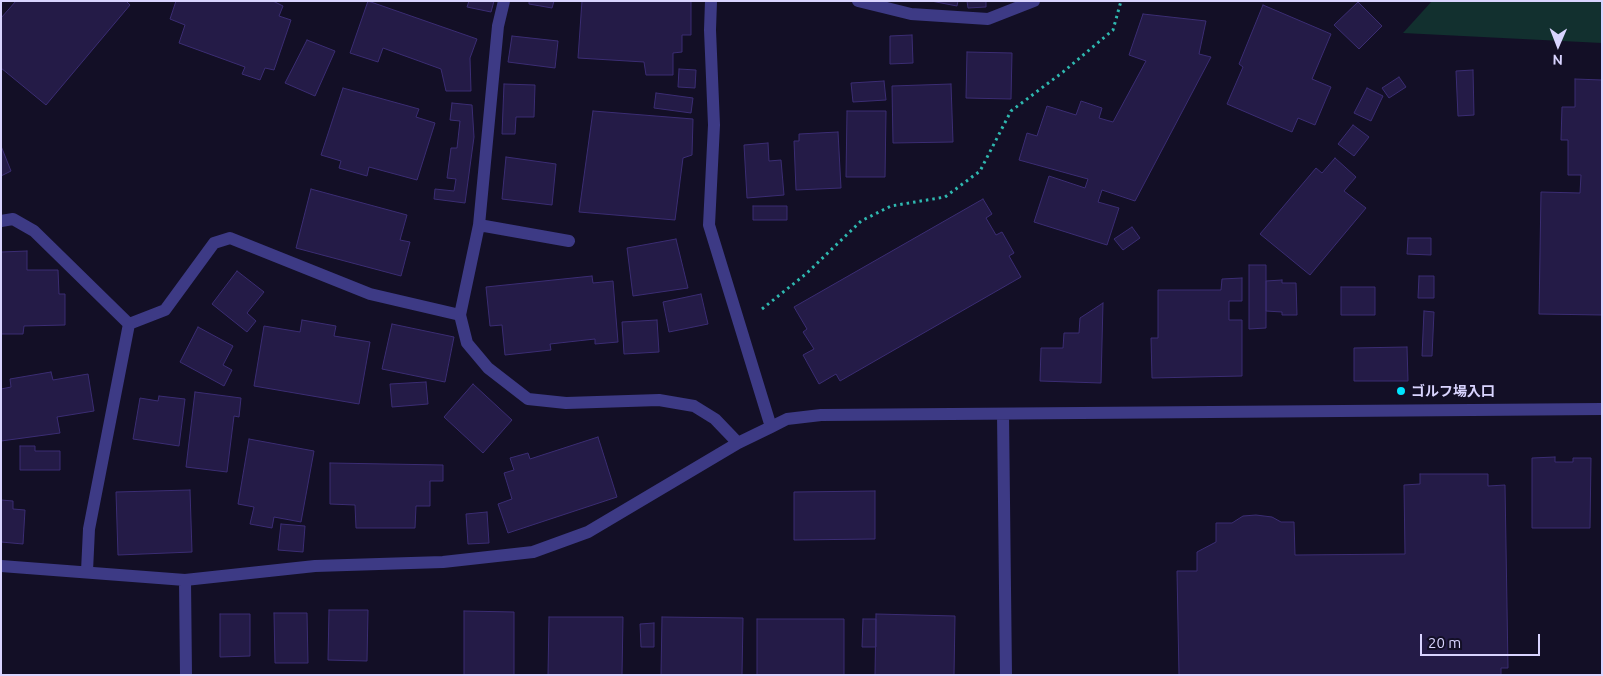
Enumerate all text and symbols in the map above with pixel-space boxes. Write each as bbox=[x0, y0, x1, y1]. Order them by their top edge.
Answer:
north arrow bbox=[1533, 20, 1583, 70]
text: N bbox=[1552, 52, 1563, 68]
place label: ゴルフ場入口 bbox=[1411, 383, 1495, 399]
marker: ゴルフ場入口 bbox=[1395, 385, 1407, 397]
scale bar bbox=[1423, 624, 1543, 656]
text: 20 m bbox=[1428, 634, 1461, 651]

